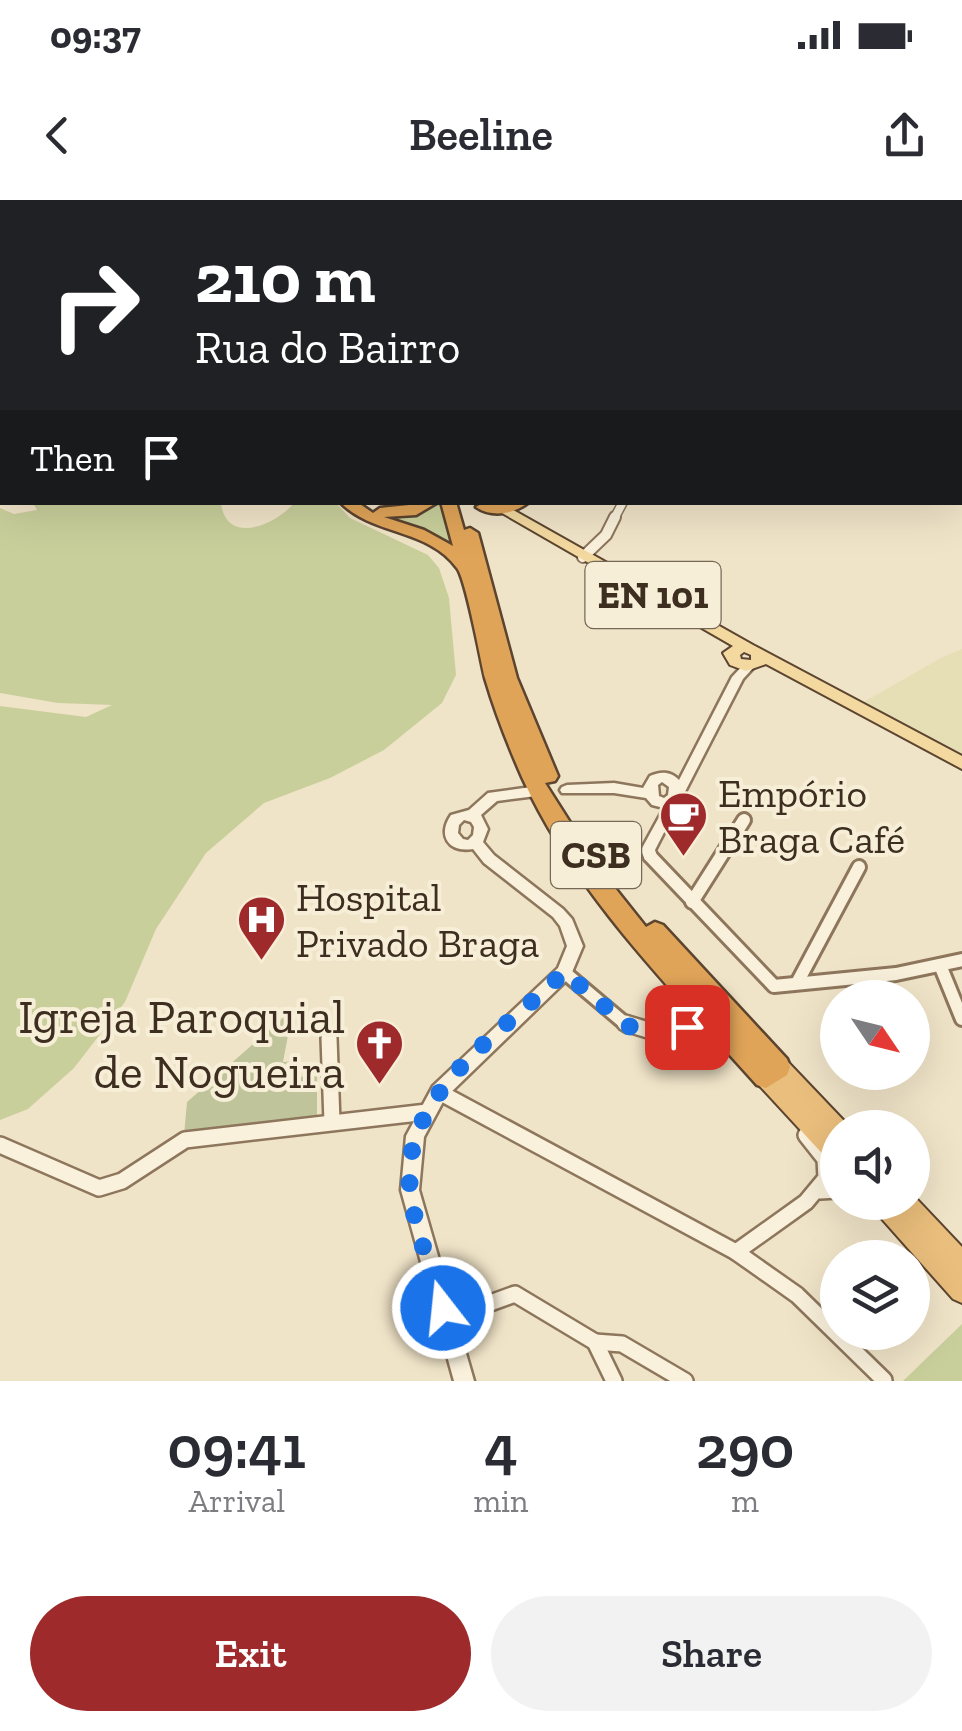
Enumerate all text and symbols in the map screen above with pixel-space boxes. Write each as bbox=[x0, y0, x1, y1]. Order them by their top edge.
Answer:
text: 09:37 bbox=[50, 12, 141, 58]
icon: back bbox=[30, 108, 85, 163]
text: Beeline bbox=[409, 108, 553, 162]
icon: share bbox=[877, 108, 932, 163]
text: 210 m bbox=[195, 236, 376, 320]
icon: right bbox=[30, 240, 160, 370]
text: Rua do Bairro bbox=[195, 321, 460, 375]
icon: arrive bbox=[134, 430, 189, 485]
text: Then bbox=[30, 435, 114, 481]
road number: EN 101 bbox=[586, 562, 720, 628]
place label: Empório Braga Café bbox=[718, 769, 905, 863]
cafe icon: Empório Braga Café bbox=[657, 790, 709, 858]
road number: CSB bbox=[551, 822, 641, 888]
place label: Hospital Privado Braga bbox=[296, 873, 539, 967]
hospital icon: Hospital Privado Braga bbox=[235, 894, 287, 962]
north arrow bbox=[820, 980, 930, 1090]
map controls bbox=[820, 980, 930, 1350]
pin bbox=[645, 985, 730, 1070]
place label: Igreja Paroquial de Nogueira bbox=[18, 988, 345, 1100]
icon: arrive bbox=[660, 1000, 715, 1055]
church icon: Igreja Paroquial de Nogueira bbox=[354, 1018, 406, 1086]
button: sound bbox=[820, 1110, 930, 1220]
button: layers bbox=[820, 1240, 930, 1350]
position arrow bbox=[391, 1256, 495, 1360]
text: 09:41 bbox=[168, 1411, 306, 1483]
text: 4 bbox=[484, 1411, 518, 1483]
text: 290 bbox=[696, 1411, 794, 1483]
text: Arrival bbox=[189, 1482, 285, 1520]
text: min bbox=[473, 1482, 528, 1520]
text: m bbox=[731, 1482, 759, 1520]
button: Exit bbox=[30, 1596, 471, 1711]
button: Share bbox=[491, 1596, 932, 1711]

